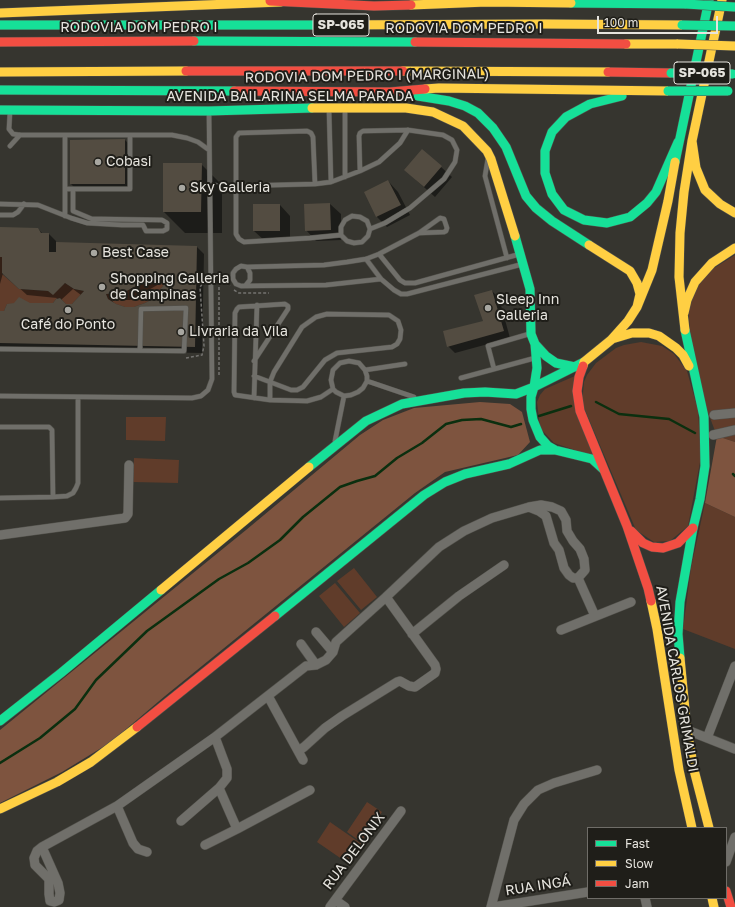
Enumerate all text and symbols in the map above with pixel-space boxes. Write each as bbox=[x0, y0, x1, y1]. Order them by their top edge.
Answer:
scale bar bbox=[599, 8, 720, 34]
road number: SP-065 bbox=[313, 14, 369, 36]
text: 100 m bbox=[604, 15, 638, 30]
street label: RODOVIA DOM PEDRO I bbox=[60, 20, 218, 36]
street label: RODOVIA DOM PEDRO I bbox=[385, 21, 543, 37]
road number: SP-065 bbox=[674, 62, 730, 84]
street label: RODOVIA DOM PEDRO I (MARGINAL) bbox=[244, 65, 490, 87]
street label: AVENIDA BAILARINA SELMA PARADA bbox=[166, 89, 414, 105]
place label: Cobasi bbox=[106, 154, 152, 170]
marker: Cobasi bbox=[93, 157, 103, 167]
place label: Sky Galleria bbox=[190, 180, 270, 196]
marker: Sky Galleria bbox=[177, 183, 187, 193]
place label: Best Case bbox=[102, 245, 169, 261]
marker: Best Case bbox=[89, 248, 99, 258]
place label: Shopping Galleria de Campinas bbox=[110, 271, 230, 304]
marker: Shopping Galleria de Campinas bbox=[97, 282, 107, 292]
place label: Sleep Inn Galleria bbox=[496, 292, 559, 324]
marker: Sleep Inn Galleria bbox=[483, 303, 493, 313]
marker: Café do Ponto bbox=[63, 305, 73, 315]
place label: Café do Ponto bbox=[21, 317, 115, 333]
place label: Livraria da Vila bbox=[189, 324, 288, 340]
marker: Livraria da Vila bbox=[176, 327, 186, 337]
street label: AVENIDA CARLOS GRIMALDI bbox=[652, 584, 702, 774]
street label: RUA DELONIX bbox=[319, 809, 389, 893]
legend bbox=[587, 827, 727, 899]
text: Fast bbox=[625, 836, 650, 851]
text: Slow bbox=[625, 856, 653, 871]
street label: RUA INGÁ bbox=[504, 873, 572, 899]
text: Jam bbox=[625, 876, 649, 891]

